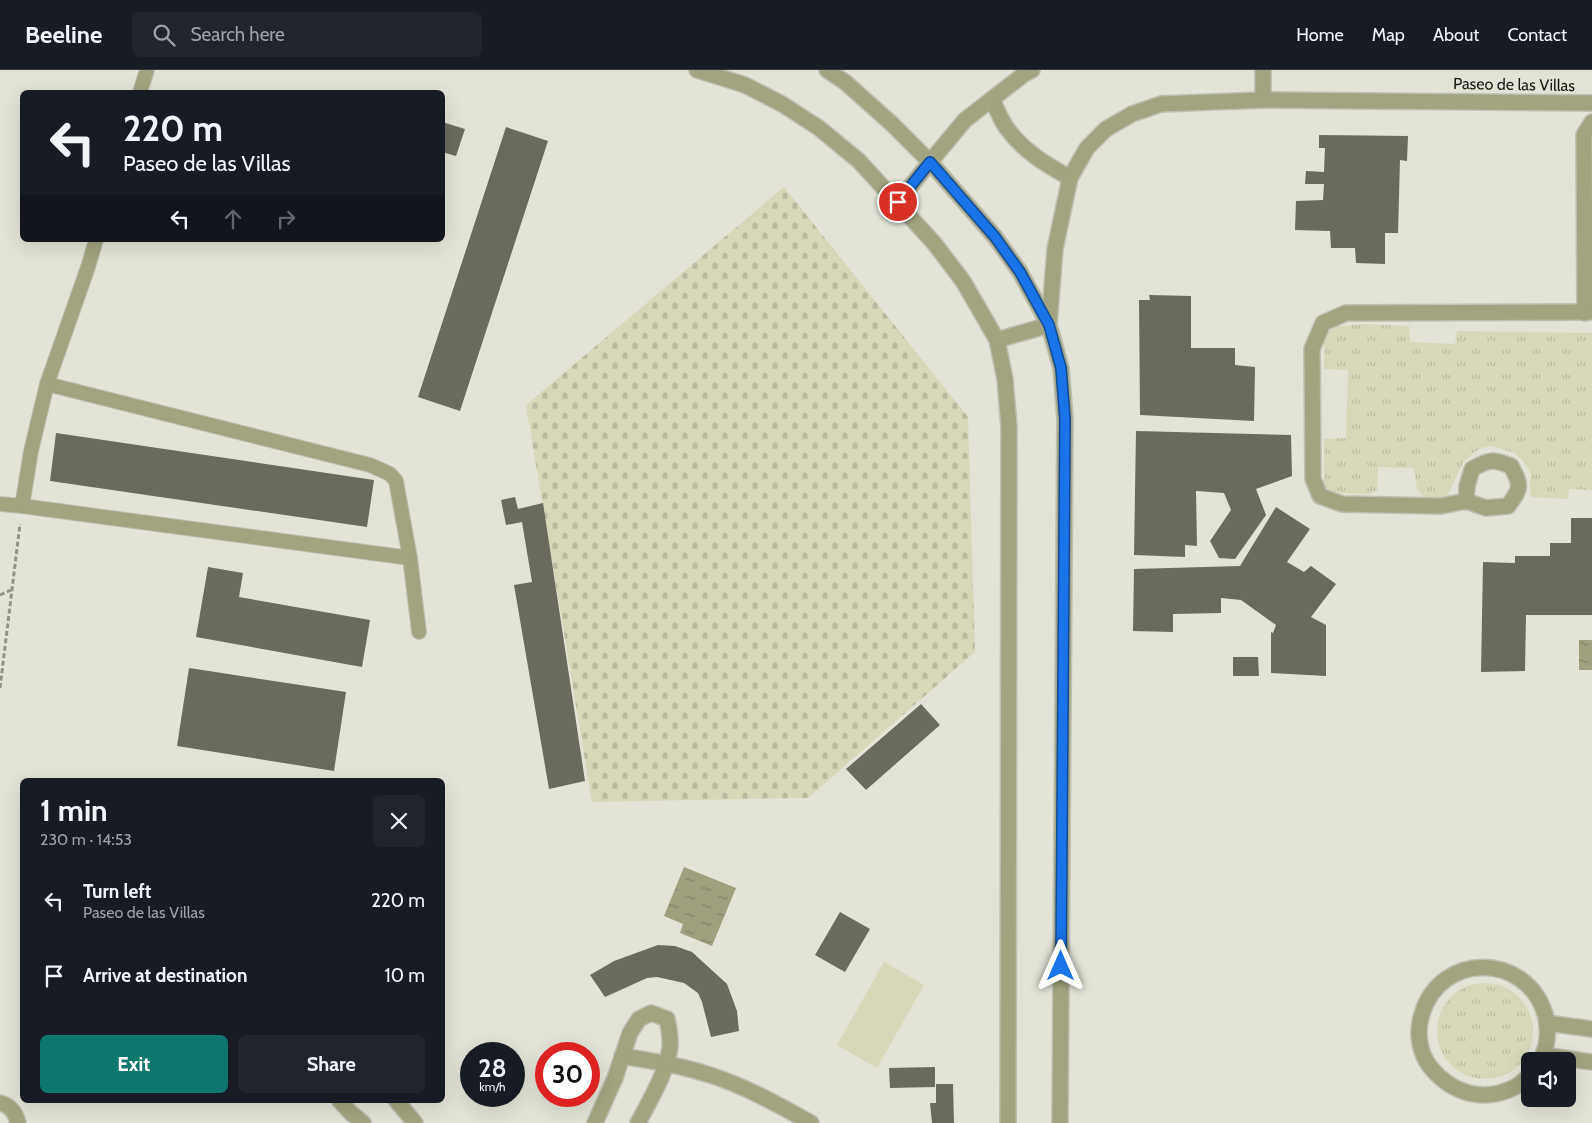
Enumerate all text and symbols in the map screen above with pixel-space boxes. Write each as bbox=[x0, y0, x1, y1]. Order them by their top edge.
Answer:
search box bbox=[132, 12, 482, 57]
text: Beeline bbox=[25, 20, 102, 49]
icon: search bbox=[150, 21, 178, 49]
text: Search here bbox=[190, 23, 285, 46]
text: Home bbox=[1296, 24, 1344, 46]
text: Map bbox=[1372, 24, 1405, 46]
text: About bbox=[1433, 24, 1479, 46]
text: Contact bbox=[1507, 24, 1567, 46]
street label: Paseo de las Villas bbox=[1453, 74, 1575, 95]
text: 220 m bbox=[123, 107, 223, 150]
icon: left bbox=[40, 110, 105, 175]
text: Paseo de las Villas bbox=[123, 150, 291, 177]
pin bbox=[877, 181, 919, 223]
icon: arrive bbox=[884, 188, 912, 216]
icon: left bbox=[166, 205, 194, 233]
icon: ahead bbox=[219, 205, 247, 233]
icon: right bbox=[272, 205, 300, 233]
text: 1 min bbox=[40, 792, 108, 829]
button: close bbox=[373, 795, 425, 847]
text: 230 m · 14:53 bbox=[40, 830, 132, 849]
text: Turn left bbox=[83, 880, 151, 903]
icon: left bbox=[40, 887, 68, 915]
text: 220 m bbox=[371, 889, 425, 912]
text: Paseo de las Villas bbox=[83, 903, 205, 922]
position arrow bbox=[1034, 939, 1086, 991]
icon: arrive bbox=[40, 962, 68, 990]
text: Arrive at destination bbox=[83, 964, 247, 987]
text: 10 m bbox=[385, 964, 425, 987]
button: Exit bbox=[40, 1035, 228, 1093]
button: Share bbox=[238, 1035, 425, 1093]
speed limit sign: 30 bbox=[535, 1042, 600, 1107]
map controls bbox=[1521, 1052, 1576, 1107]
button: sound bbox=[1521, 1052, 1576, 1107]
text: 28 bbox=[478, 1053, 507, 1083]
text: km/h bbox=[479, 1079, 506, 1094]

